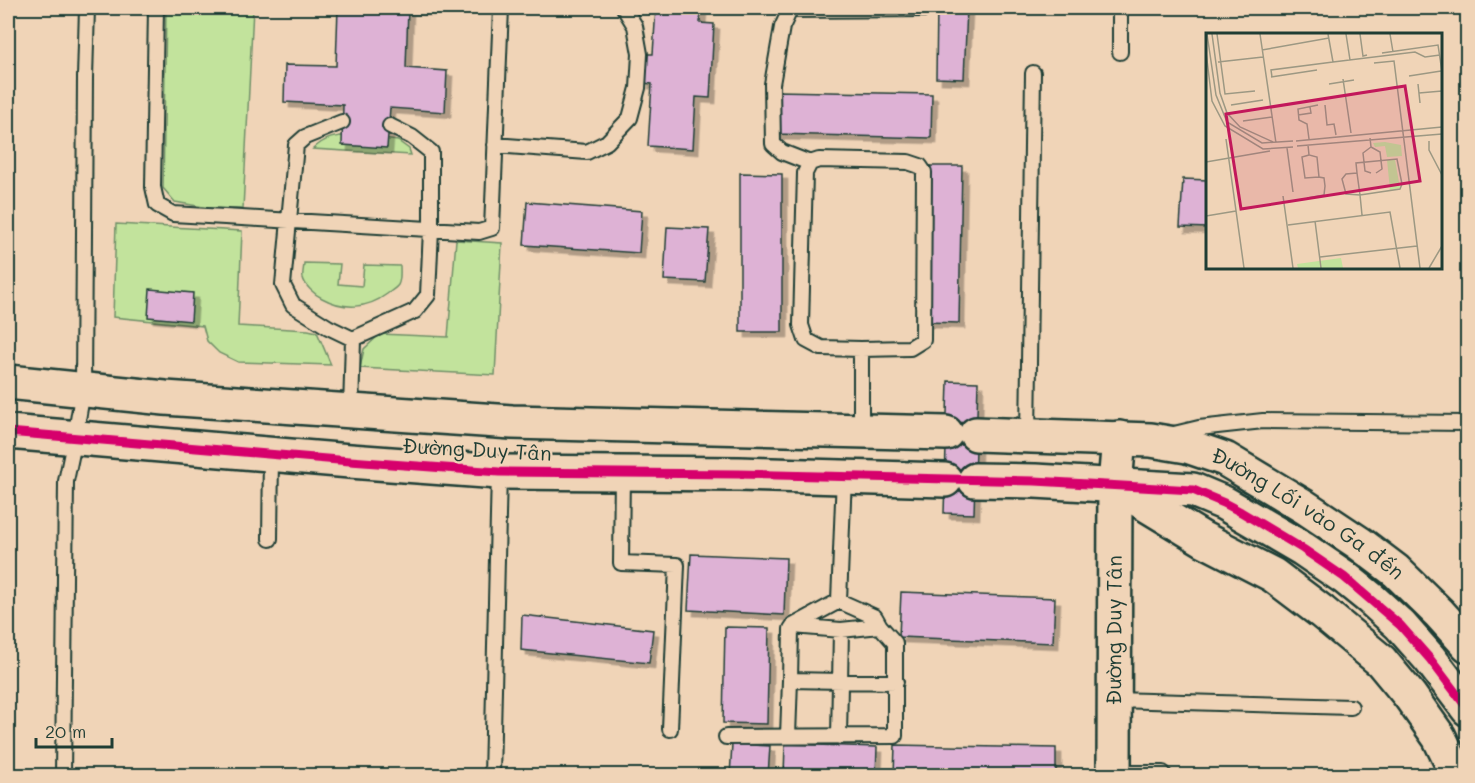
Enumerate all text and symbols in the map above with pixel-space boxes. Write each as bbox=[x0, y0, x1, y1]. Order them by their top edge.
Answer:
inset map bbox=[1206, 33, 1442, 268]
street label: Đường Duy Tân bbox=[402, 431, 552, 466]
street label: Đường Lối vào Ga đến bbox=[1209, 441, 1412, 585]
street label: Đường Duy Tân bbox=[1099, 555, 1127, 705]
scale bar bbox=[36, 711, 112, 749]
text: 20 m bbox=[45, 719, 86, 743]

